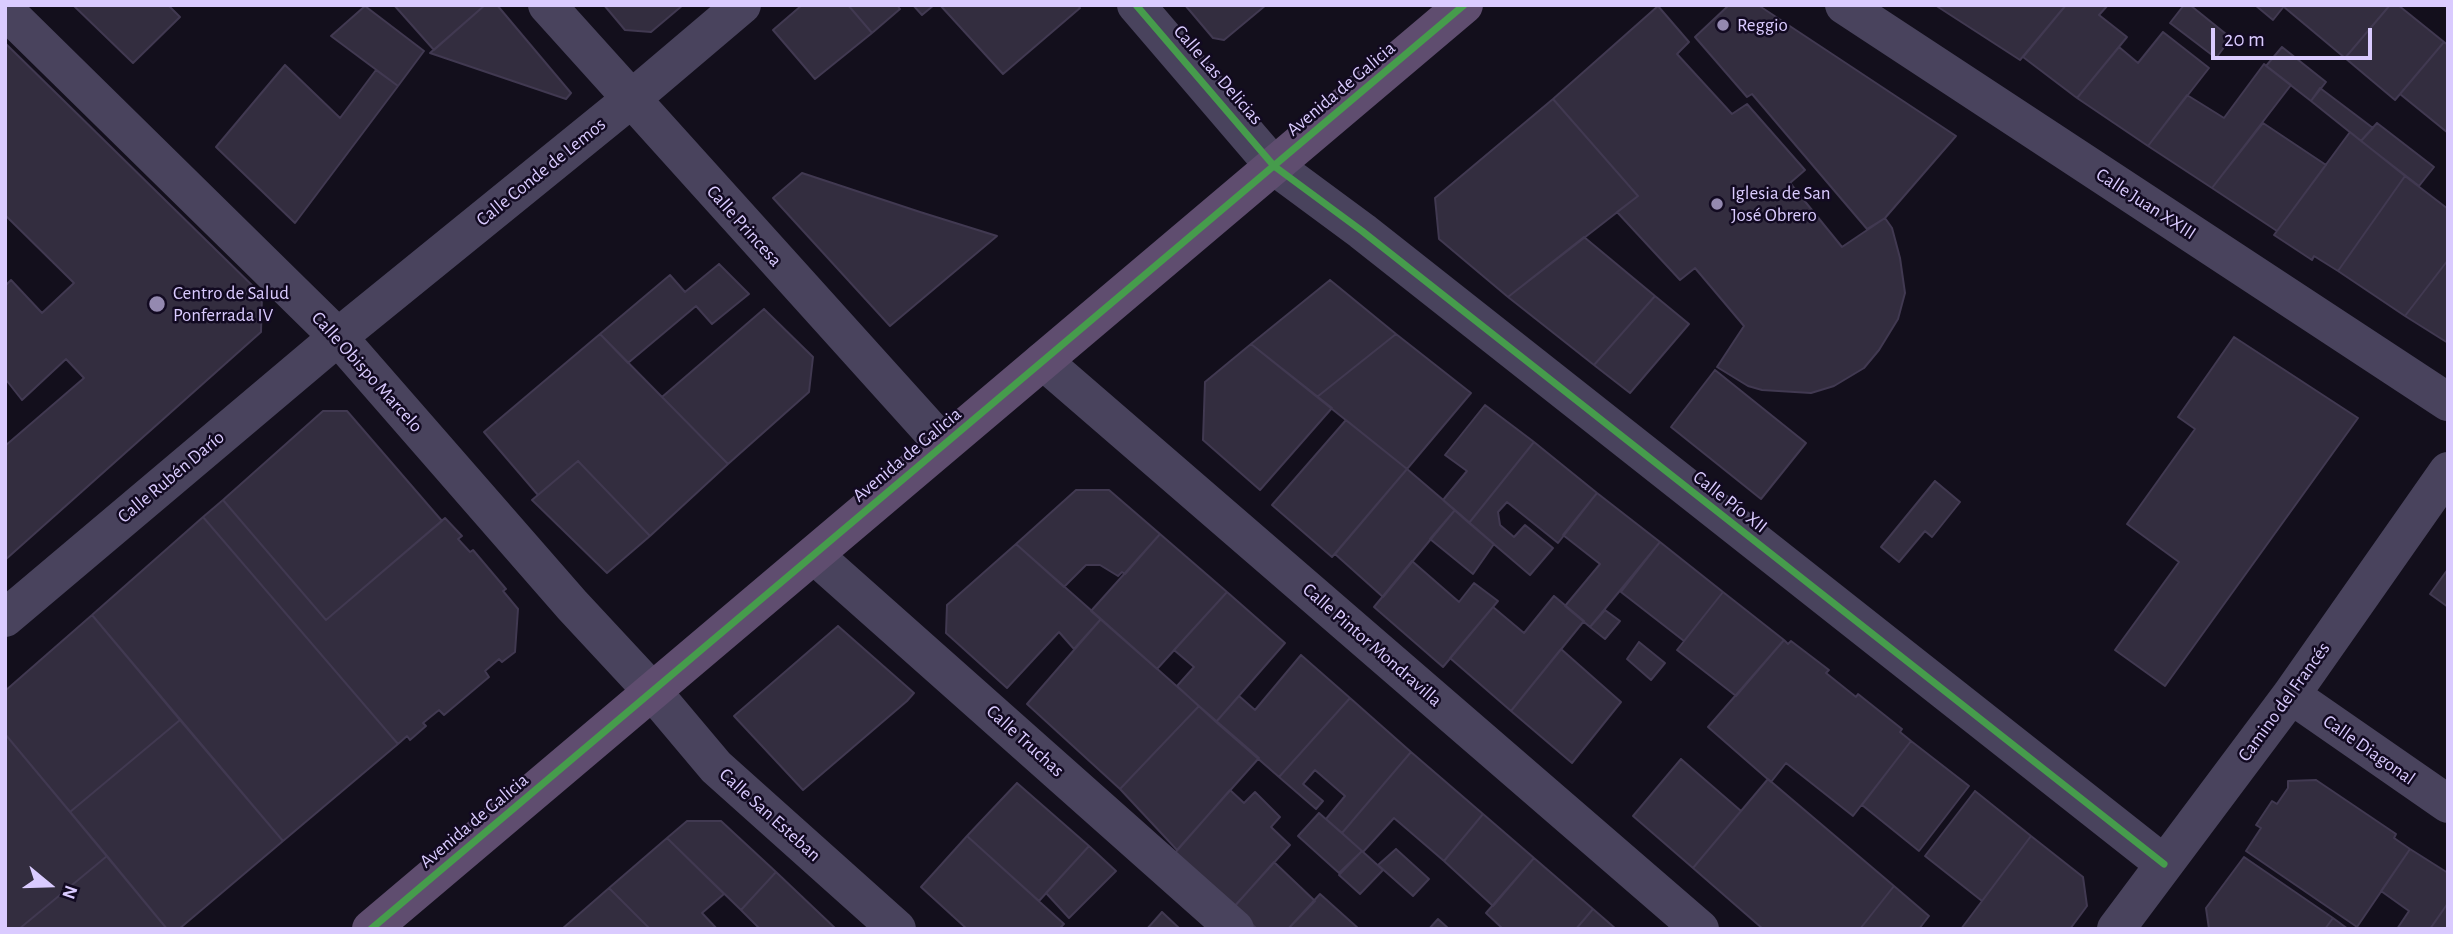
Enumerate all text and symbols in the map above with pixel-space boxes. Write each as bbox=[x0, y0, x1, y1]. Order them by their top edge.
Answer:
place label: Reggio bbox=[1737, 14, 1788, 36]
scale bar bbox=[2215, 14, 2376, 58]
marker: Reggio bbox=[1715, 17, 1731, 33]
street label: Calle Las Delicias bbox=[1168, 20, 1268, 130]
text: 20 m bbox=[2224, 29, 2265, 50]
street label: Avenida de Galicia bbox=[1282, 37, 1400, 141]
street label: Calle Conde de Lemos bbox=[472, 113, 610, 231]
street label: Calle Juan XXIII bbox=[2092, 163, 2200, 245]
street label: Calle Princesa bbox=[701, 180, 787, 272]
place label: Iglesia de San José Obrero bbox=[1731, 182, 1831, 226]
marker: Iglesia de San José Obrero bbox=[1709, 196, 1725, 212]
place label: Centro de Salud Ponferrada IV bbox=[173, 282, 289, 326]
marker: Centro de Salud Ponferrada IV bbox=[147, 294, 167, 314]
street label: Calle Obispo Marcelo bbox=[307, 307, 427, 437]
street label: Avenida de Galicia bbox=[848, 403, 966, 507]
street label: Calle Rubén Darío bbox=[113, 426, 229, 528]
street label: Calle Pío XII bbox=[1688, 466, 1772, 538]
street label: Calle Pintor Mondravilla bbox=[1298, 578, 1446, 712]
street label: Camino del Francés bbox=[2233, 638, 2335, 766]
street label: Calle Truchas bbox=[981, 700, 1069, 782]
street label: Calle Diagonal bbox=[2319, 710, 2419, 790]
street label: Calle San Esteban bbox=[714, 763, 826, 867]
street label: Avenida de Galicia bbox=[415, 769, 533, 873]
north arrow bbox=[14, 850, 84, 920]
text: N bbox=[58, 883, 80, 901]

